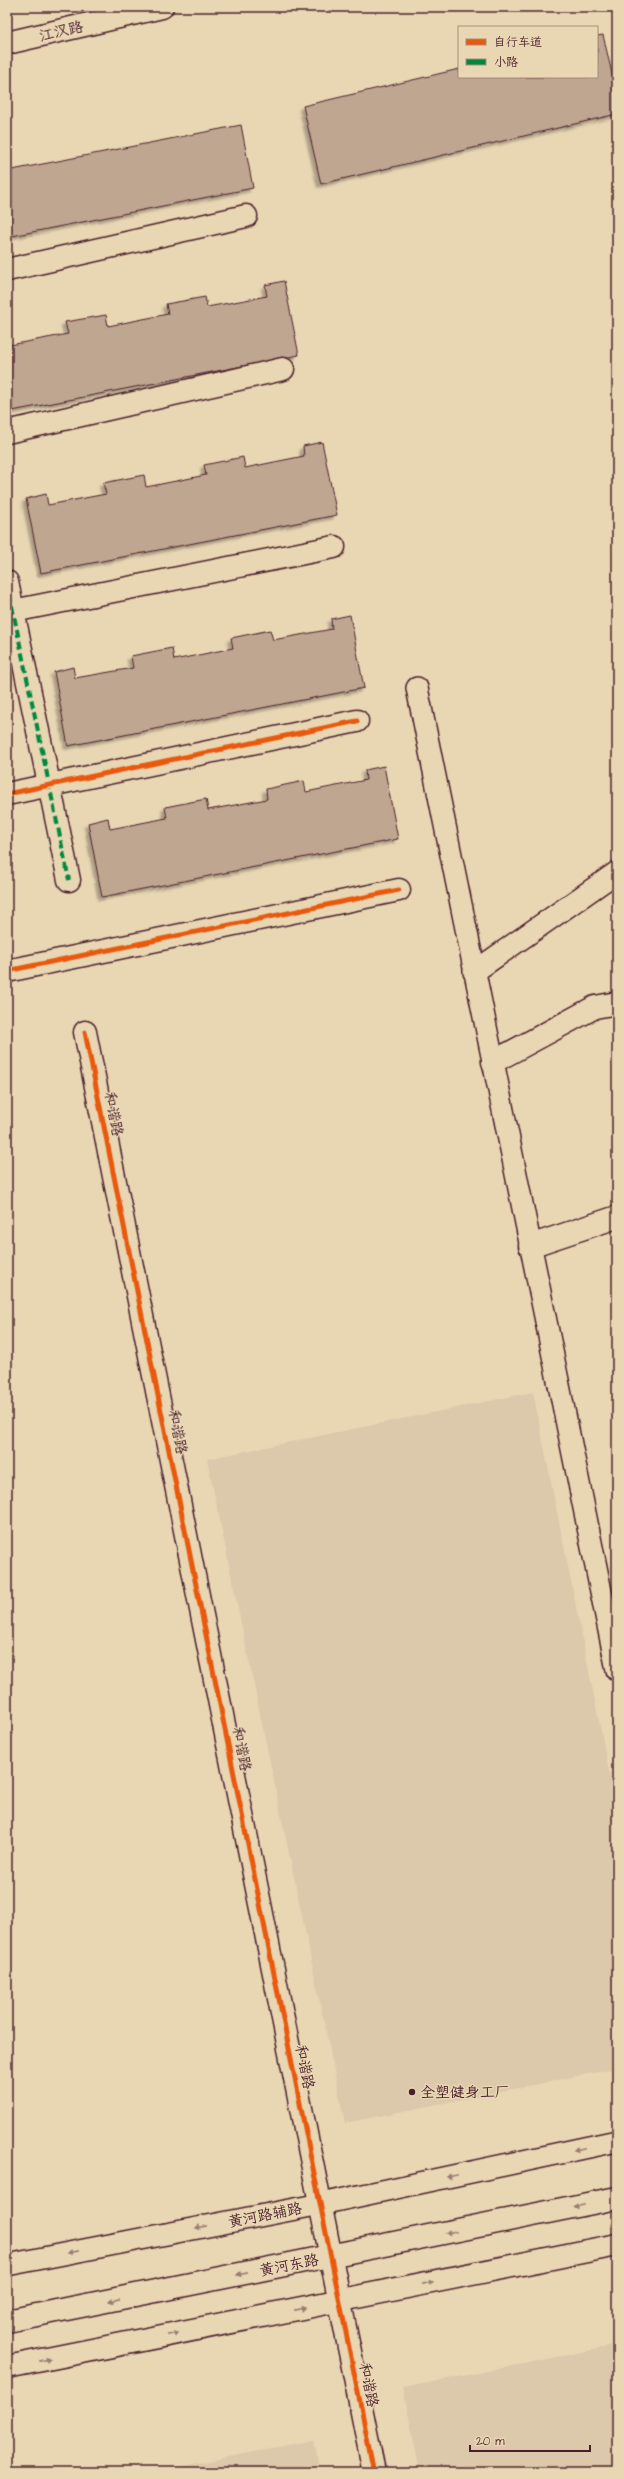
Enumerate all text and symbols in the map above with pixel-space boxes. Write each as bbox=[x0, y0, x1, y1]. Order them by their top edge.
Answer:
street label: 江汉路 bbox=[37, 16, 85, 47]
legend bbox=[458, 26, 598, 78]
text: 自行车道 bbox=[494, 34, 542, 51]
text: 小路 bbox=[494, 54, 518, 71]
street label: 和谐路 bbox=[99, 1090, 128, 1138]
street label: 和谐路 bbox=[163, 1408, 192, 1456]
street label: 和谐路 bbox=[227, 1725, 256, 1773]
street label: 和谐路 bbox=[290, 2043, 319, 2091]
place label: 全塑健身工厂 bbox=[420, 2082, 510, 2103]
marker: 全塑健身工厂 bbox=[407, 2087, 417, 2097]
one-way arrow bbox=[573, 2147, 585, 2153]
one-way arrow bbox=[445, 2174, 458, 2180]
street label: 黄河路辅路 bbox=[226, 2198, 304, 2233]
one-way arrow bbox=[573, 2203, 585, 2209]
one-way arrow bbox=[195, 2225, 207, 2231]
one-way arrow bbox=[445, 2229, 458, 2235]
one-way arrow bbox=[67, 2249, 79, 2255]
street label: 黄河东路 bbox=[258, 2249, 321, 2282]
one-way arrow bbox=[236, 2272, 248, 2278]
one-way arrow bbox=[421, 2280, 434, 2286]
one-way arrow bbox=[108, 2297, 120, 2303]
one-way arrow bbox=[294, 2305, 306, 2311]
one-way arrow bbox=[167, 2331, 179, 2337]
one-way arrow bbox=[39, 2356, 51, 2362]
street label: 和谐路 bbox=[354, 2361, 383, 2409]
scale bar bbox=[470, 2427, 590, 2453]
text: 20 m bbox=[476, 2433, 505, 2450]

